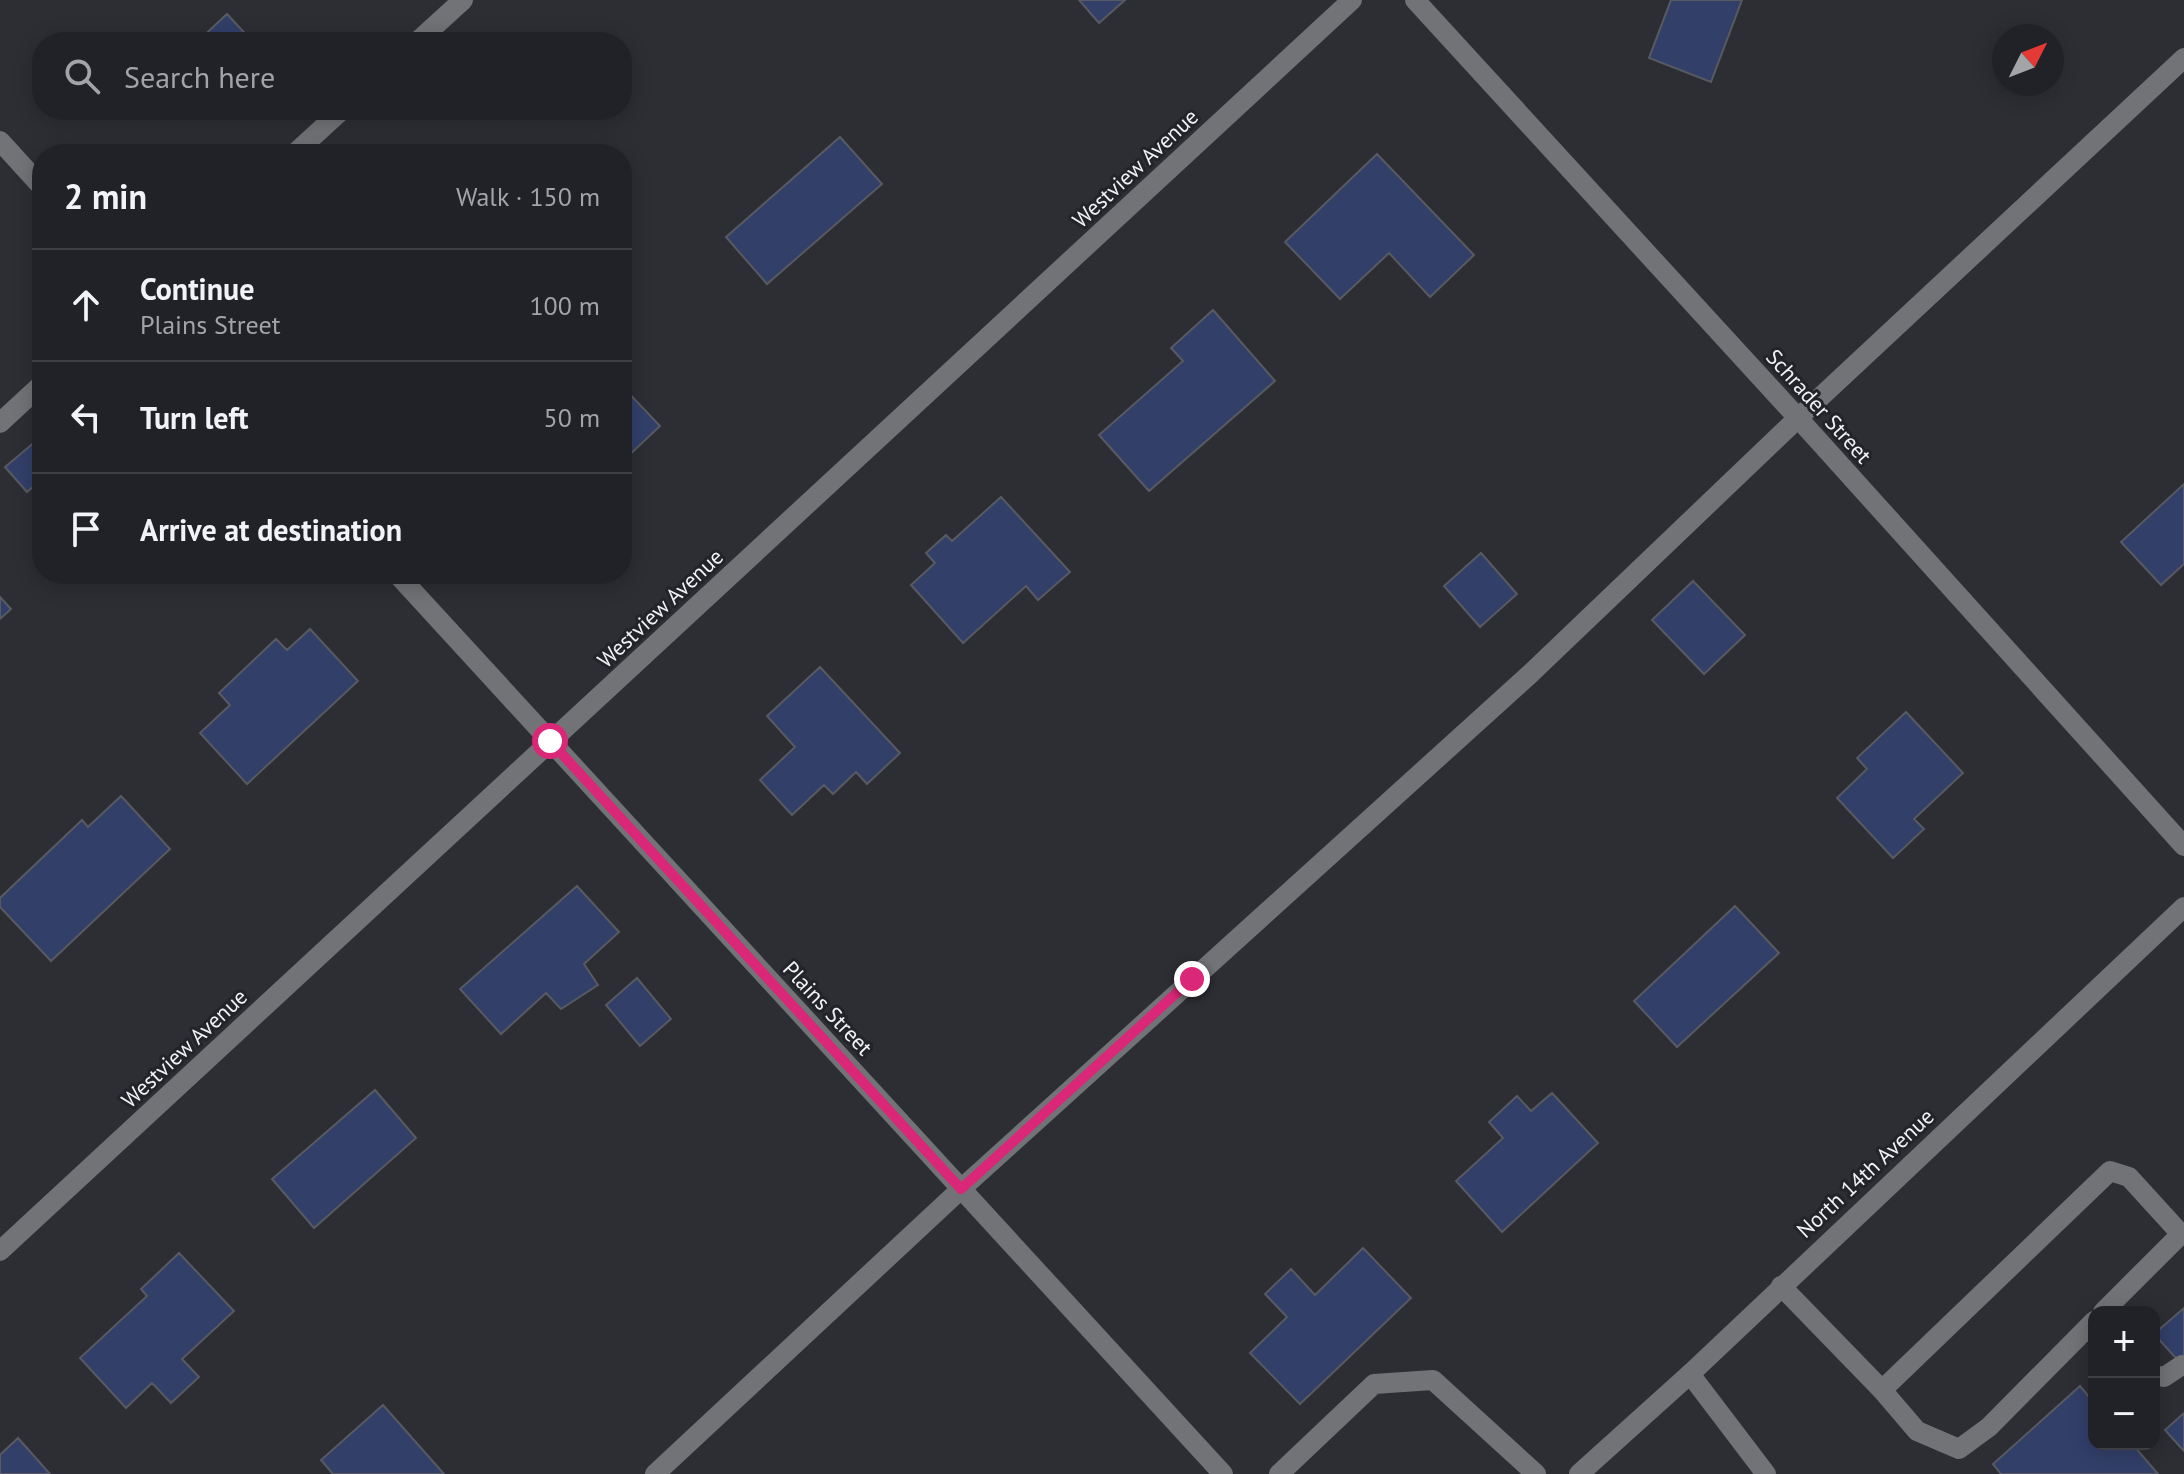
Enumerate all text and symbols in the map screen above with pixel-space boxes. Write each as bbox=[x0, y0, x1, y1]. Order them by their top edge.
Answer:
north arrow bbox=[1992, 24, 2064, 96]
search box bbox=[32, 32, 632, 120]
icon: search bbox=[60, 54, 104, 98]
text: Search here bbox=[124, 57, 275, 96]
street label: Westview Avenue bbox=[1066, 102, 1204, 234]
text: 2 min bbox=[64, 174, 147, 218]
text: Walk · 150 m bbox=[456, 180, 600, 213]
text: Continue bbox=[140, 269, 254, 308]
icon: ahead bbox=[64, 283, 108, 327]
text: 100 m bbox=[529, 289, 600, 322]
text: Plains Street bbox=[140, 308, 281, 341]
street label: Schrader Street bbox=[1760, 343, 1878, 469]
icon: left bbox=[64, 395, 108, 439]
text: Turn left bbox=[140, 398, 248, 437]
text: 50 m bbox=[544, 401, 600, 434]
icon: arrive bbox=[64, 507, 108, 551]
text: Arrive at destination bbox=[140, 510, 402, 549]
street label: Westview Avenue bbox=[591, 542, 729, 674]
route start bbox=[532, 723, 568, 759]
street label: Plains Street bbox=[777, 955, 879, 1061]
route end bbox=[1174, 961, 1210, 997]
street label: Westview Avenue bbox=[115, 982, 253, 1114]
street label: North 14th Avenue bbox=[1791, 1102, 1939, 1244]
map controls bbox=[2088, 1306, 2160, 1450]
button: + bbox=[2088, 1306, 2160, 1378]
button: − bbox=[2088, 1378, 2160, 1450]

